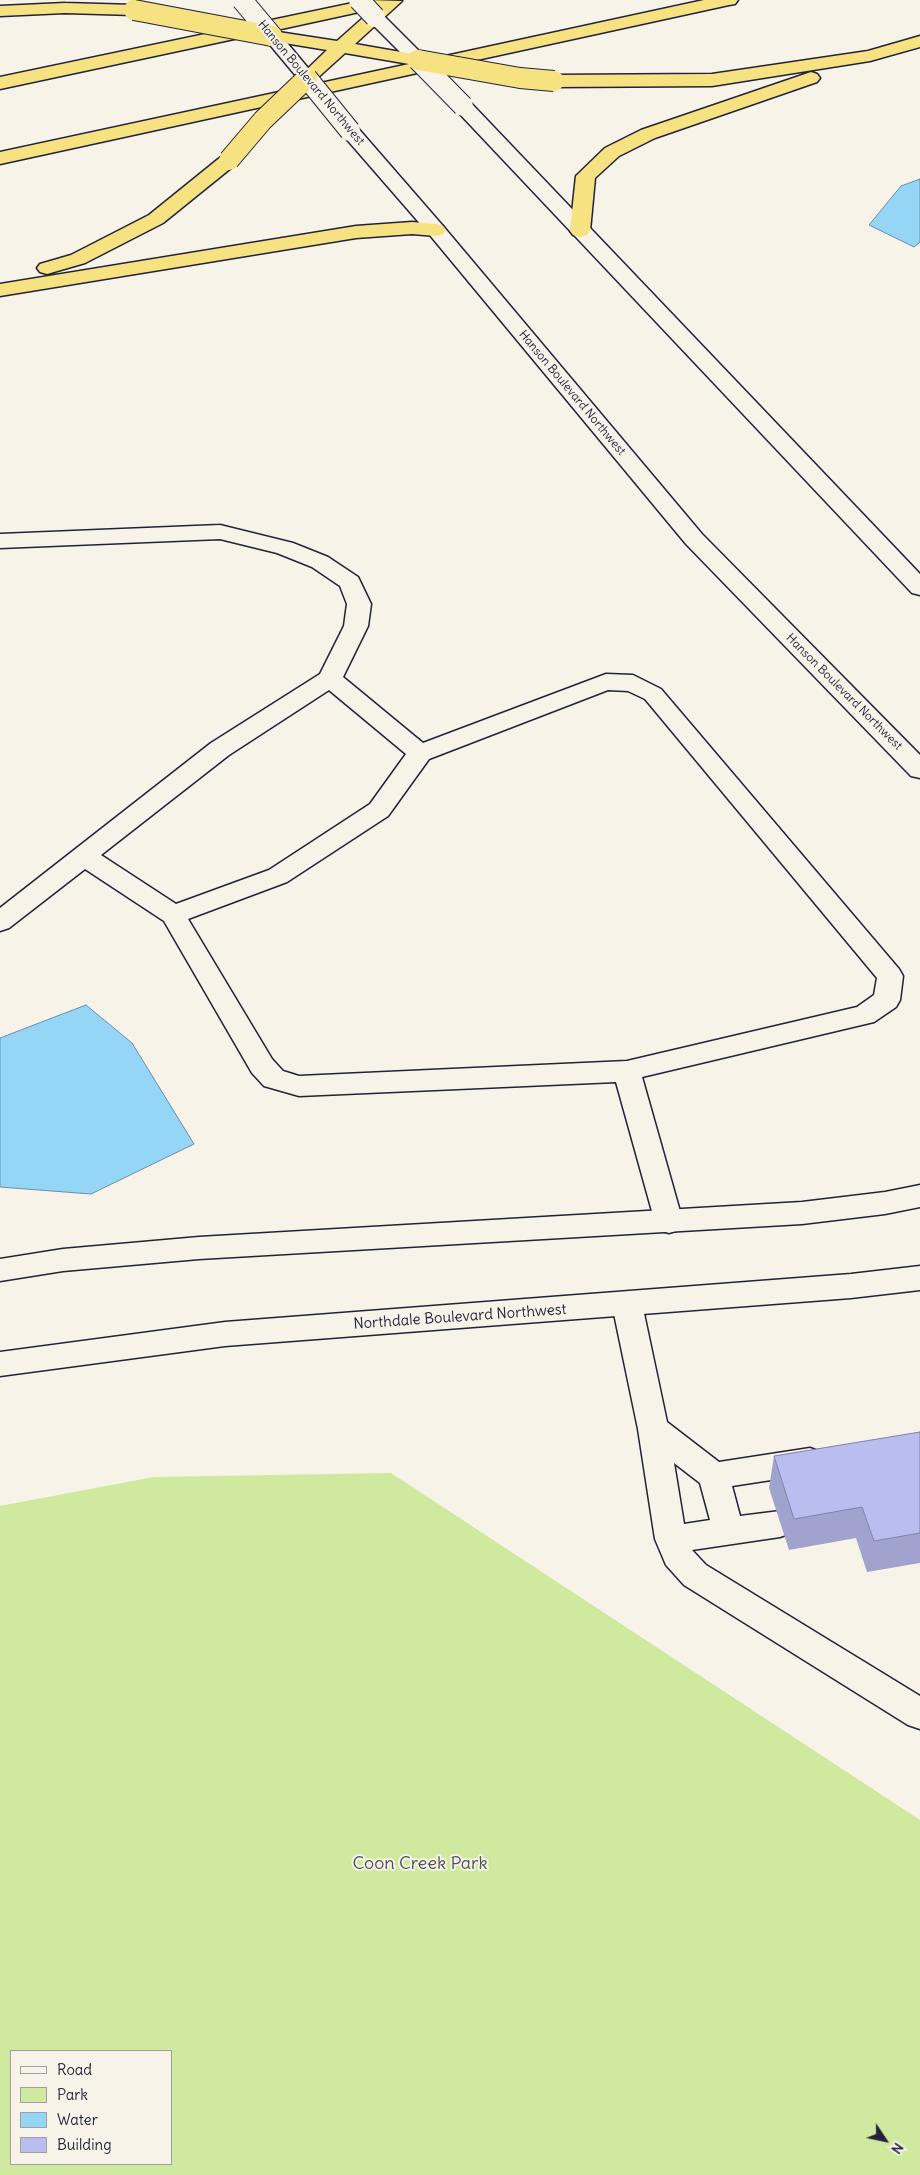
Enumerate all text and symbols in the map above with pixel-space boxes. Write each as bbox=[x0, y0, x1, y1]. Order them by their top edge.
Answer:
street label: Hanson Boulevard Northwest bbox=[255, 18, 367, 148]
street label: Hanson Boulevard Northwest bbox=[516, 328, 628, 458]
street label: Hanson Boulevard Northwest bbox=[783, 631, 905, 753]
street label: Northdale Boulevard Northwest bbox=[353, 1301, 567, 1333]
park label: Coon Creek Park bbox=[352, 1853, 488, 1875]
legend bbox=[10, 2050, 172, 2165]
text: Road bbox=[57, 2060, 92, 2079]
text: Park bbox=[57, 2085, 88, 2104]
text: Water bbox=[57, 2110, 98, 2129]
north arrow bbox=[860, 2115, 910, 2165]
text: Building bbox=[57, 2135, 112, 2154]
text: N bbox=[887, 2139, 908, 2157]

